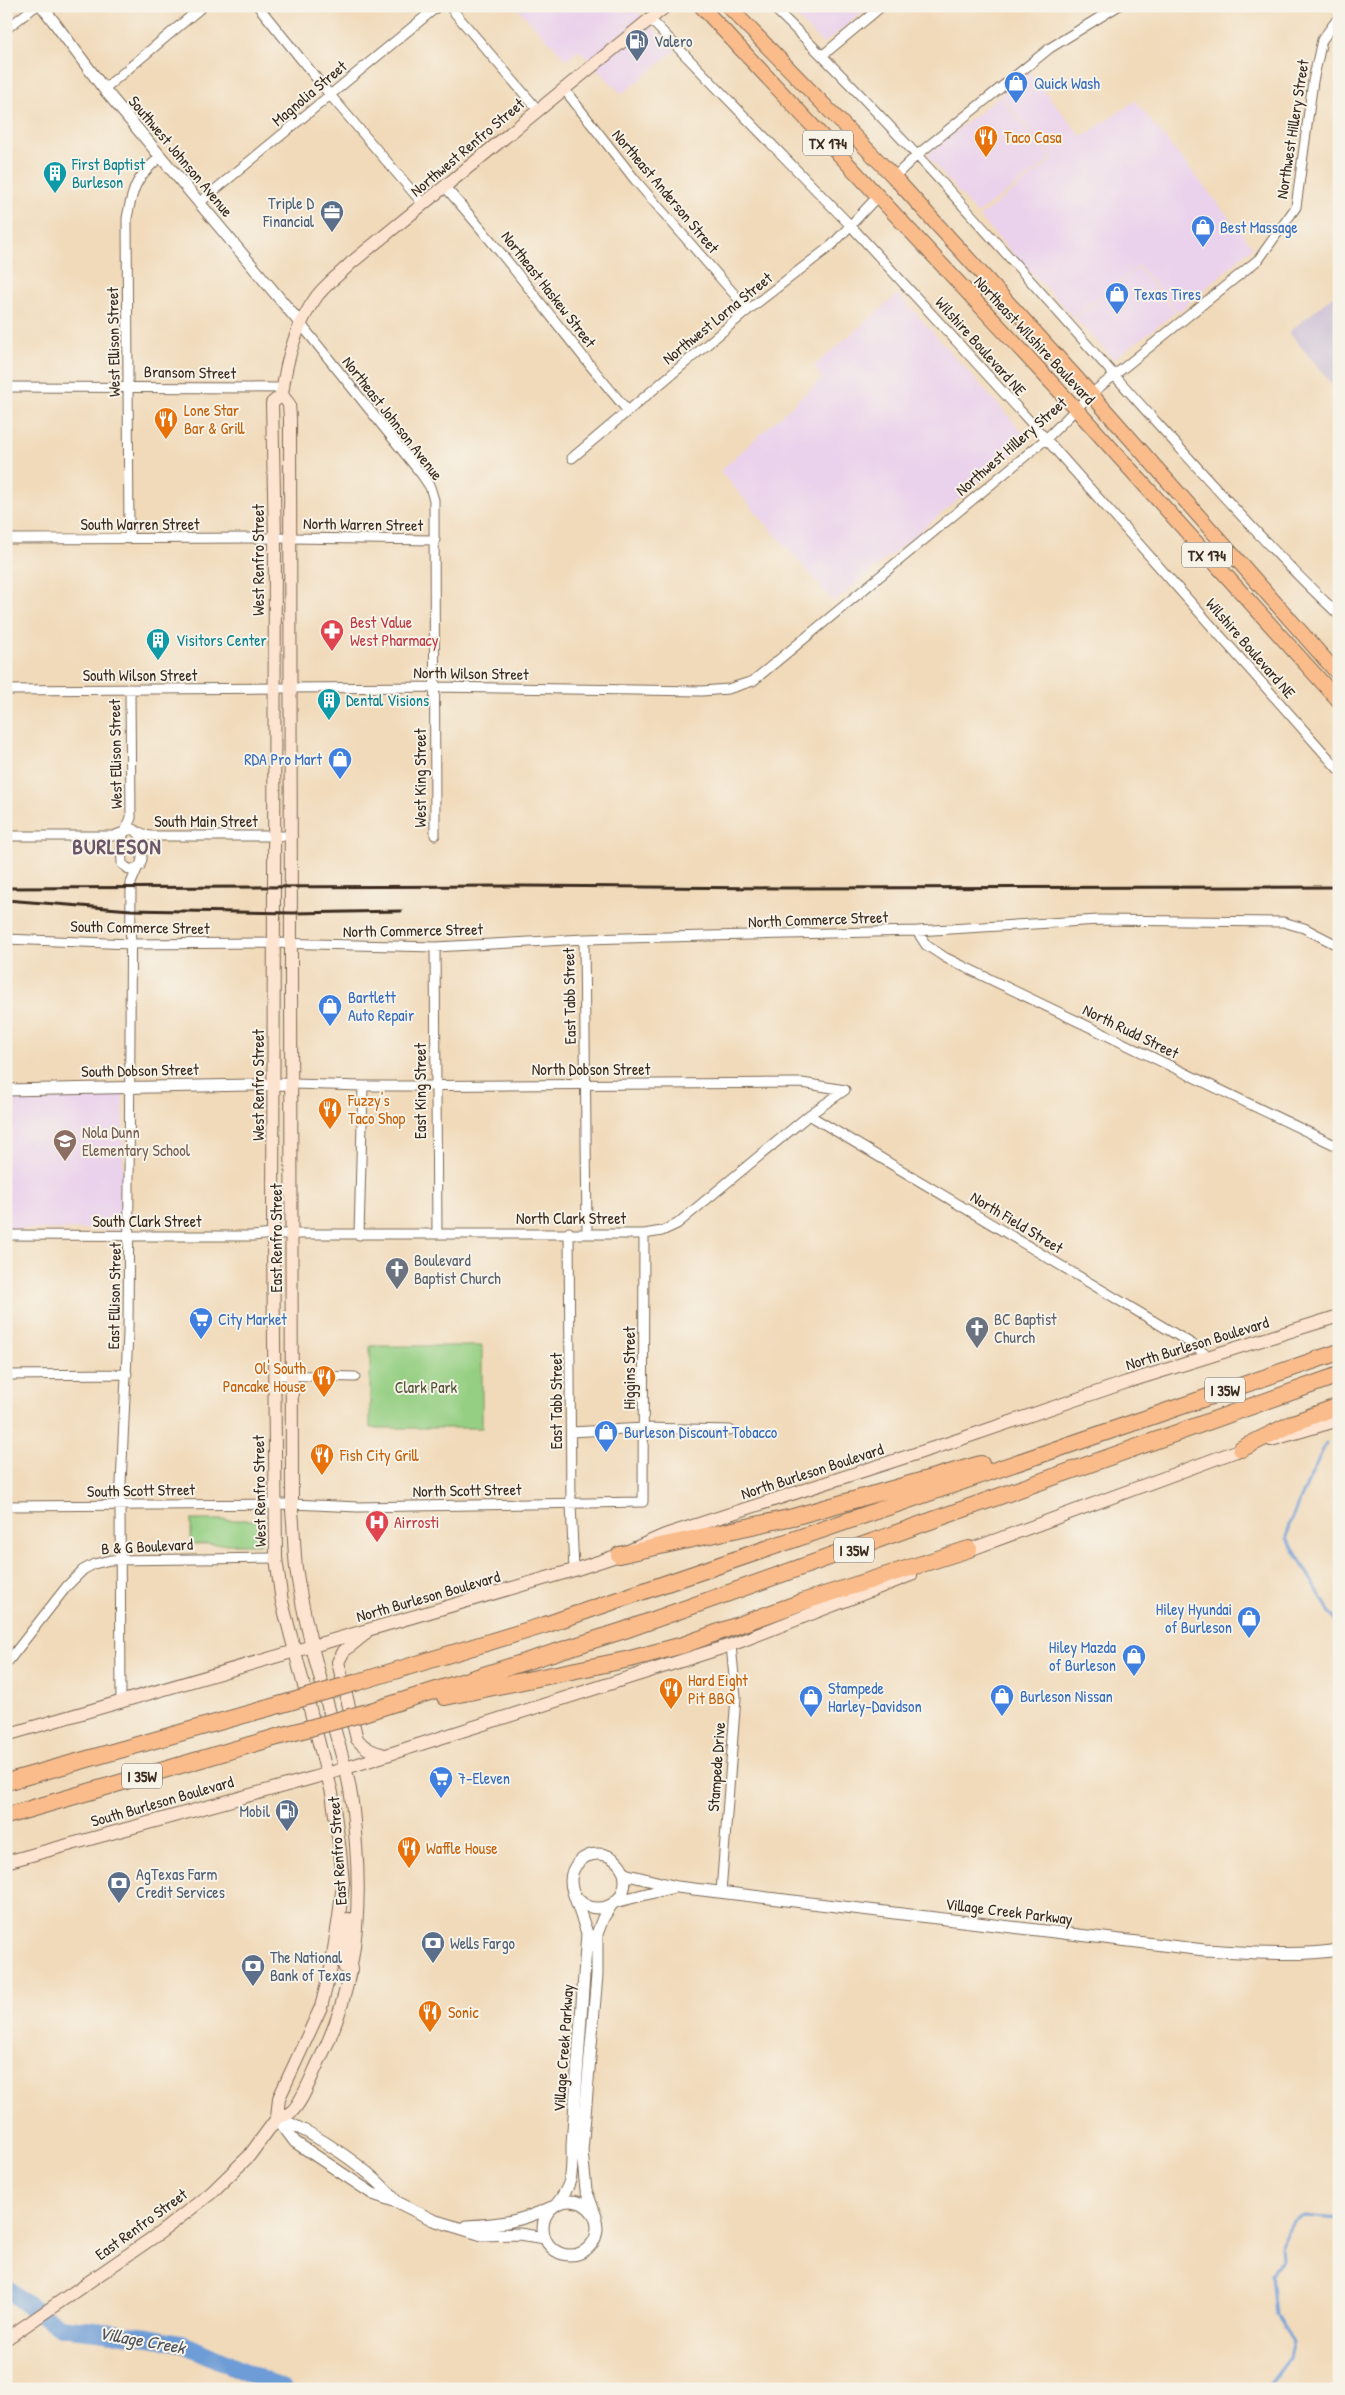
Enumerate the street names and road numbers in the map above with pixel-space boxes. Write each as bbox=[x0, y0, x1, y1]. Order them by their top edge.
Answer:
street label: Magnolia Street bbox=[267, 55, 352, 131]
street label: Northwest Hillery Street bbox=[1270, 57, 1314, 200]
street label: Southwest Johnson Avenue bbox=[124, 91, 239, 222]
street label: Northwest Renfro Street bbox=[405, 92, 529, 201]
street label: Northeast Anderson Street bbox=[607, 124, 725, 258]
road number: TX 174 bbox=[803, 130, 853, 156]
street label: Northeast Haskew Street bbox=[496, 226, 602, 352]
street label: Northwest Lorna Street bbox=[657, 267, 777, 369]
street label: Northeast Wilshire Boulevard bbox=[970, 271, 1100, 409]
street label: West Ellison Street bbox=[101, 286, 125, 397]
street label: Wilshire Boulevard NE bbox=[931, 292, 1031, 400]
street label: Northeast Johnson Avenue bbox=[338, 351, 449, 485]
street label: Bransom Street bbox=[144, 360, 237, 384]
street label: Northwest Hillery Street bbox=[951, 391, 1072, 500]
street label: West Renfro Street bbox=[247, 504, 269, 616]
street label: North Warren Street bbox=[303, 512, 424, 536]
street label: South Warren Street bbox=[80, 513, 200, 535]
road number: TX 174 bbox=[1182, 542, 1232, 568]
street label: Wilshire Boulevard NE bbox=[1201, 593, 1301, 703]
street label: North Wilson Street bbox=[413, 661, 529, 685]
street label: South Wilson Street bbox=[83, 664, 198, 686]
street label: West Ellison Street bbox=[103, 698, 127, 809]
street label: West King Street bbox=[409, 728, 431, 827]
street label: South Main Street bbox=[154, 810, 258, 832]
street label: North Commerce Street bbox=[748, 906, 889, 932]
street label: South Commerce Street bbox=[70, 915, 210, 939]
street label: North Commerce Street bbox=[343, 918, 484, 942]
street label: East Tabb Street bbox=[557, 947, 581, 1044]
street label: North Rudd Street bbox=[1079, 998, 1183, 1064]
street label: West Renfro Street bbox=[247, 1029, 269, 1141]
street label: East King Street bbox=[409, 1043, 431, 1139]
street label: South Dobson Street bbox=[81, 1058, 199, 1082]
street label: North Dobson Street bbox=[532, 1058, 651, 1080]
street label: East Renfro Street bbox=[265, 1183, 287, 1292]
street label: North Field Street bbox=[967, 1186, 1068, 1259]
street label: North Clark Street bbox=[516, 1207, 627, 1229]
street label: South Clark Street bbox=[92, 1210, 202, 1232]
street label: East Ellison Street bbox=[102, 1242, 126, 1350]
street label: North Burleson Boulevard bbox=[1123, 1311, 1271, 1375]
street label: Higgins Street bbox=[618, 1326, 640, 1410]
street label: East Tabb Street bbox=[545, 1352, 567, 1449]
road number: I 35W bbox=[1205, 1378, 1245, 1402]
street label: West Renfro Street bbox=[247, 1434, 271, 1547]
street label: North Burleson Boulevard bbox=[738, 1438, 886, 1504]
street label: South Scott Street bbox=[87, 1478, 196, 1502]
street label: North Scott Street bbox=[412, 1478, 522, 1502]
street label: B & G Boulevard bbox=[101, 1533, 193, 1559]
road number: I 35W bbox=[834, 1538, 874, 1562]
street label: North Burleson Boulevard bbox=[354, 1565, 502, 1627]
street label: Stampede Drive bbox=[702, 1721, 730, 1812]
road number: I 35W bbox=[122, 1764, 162, 1788]
street label: South Burleson Boulevard bbox=[88, 1770, 236, 1832]
street label: East Renfro Street bbox=[322, 1795, 352, 1906]
street label: Village Creek Parkway bbox=[944, 1892, 1074, 1930]
street label: Village Creek Parkway bbox=[548, 1983, 578, 2113]
street label: East Renfro Street bbox=[91, 2183, 192, 2265]

